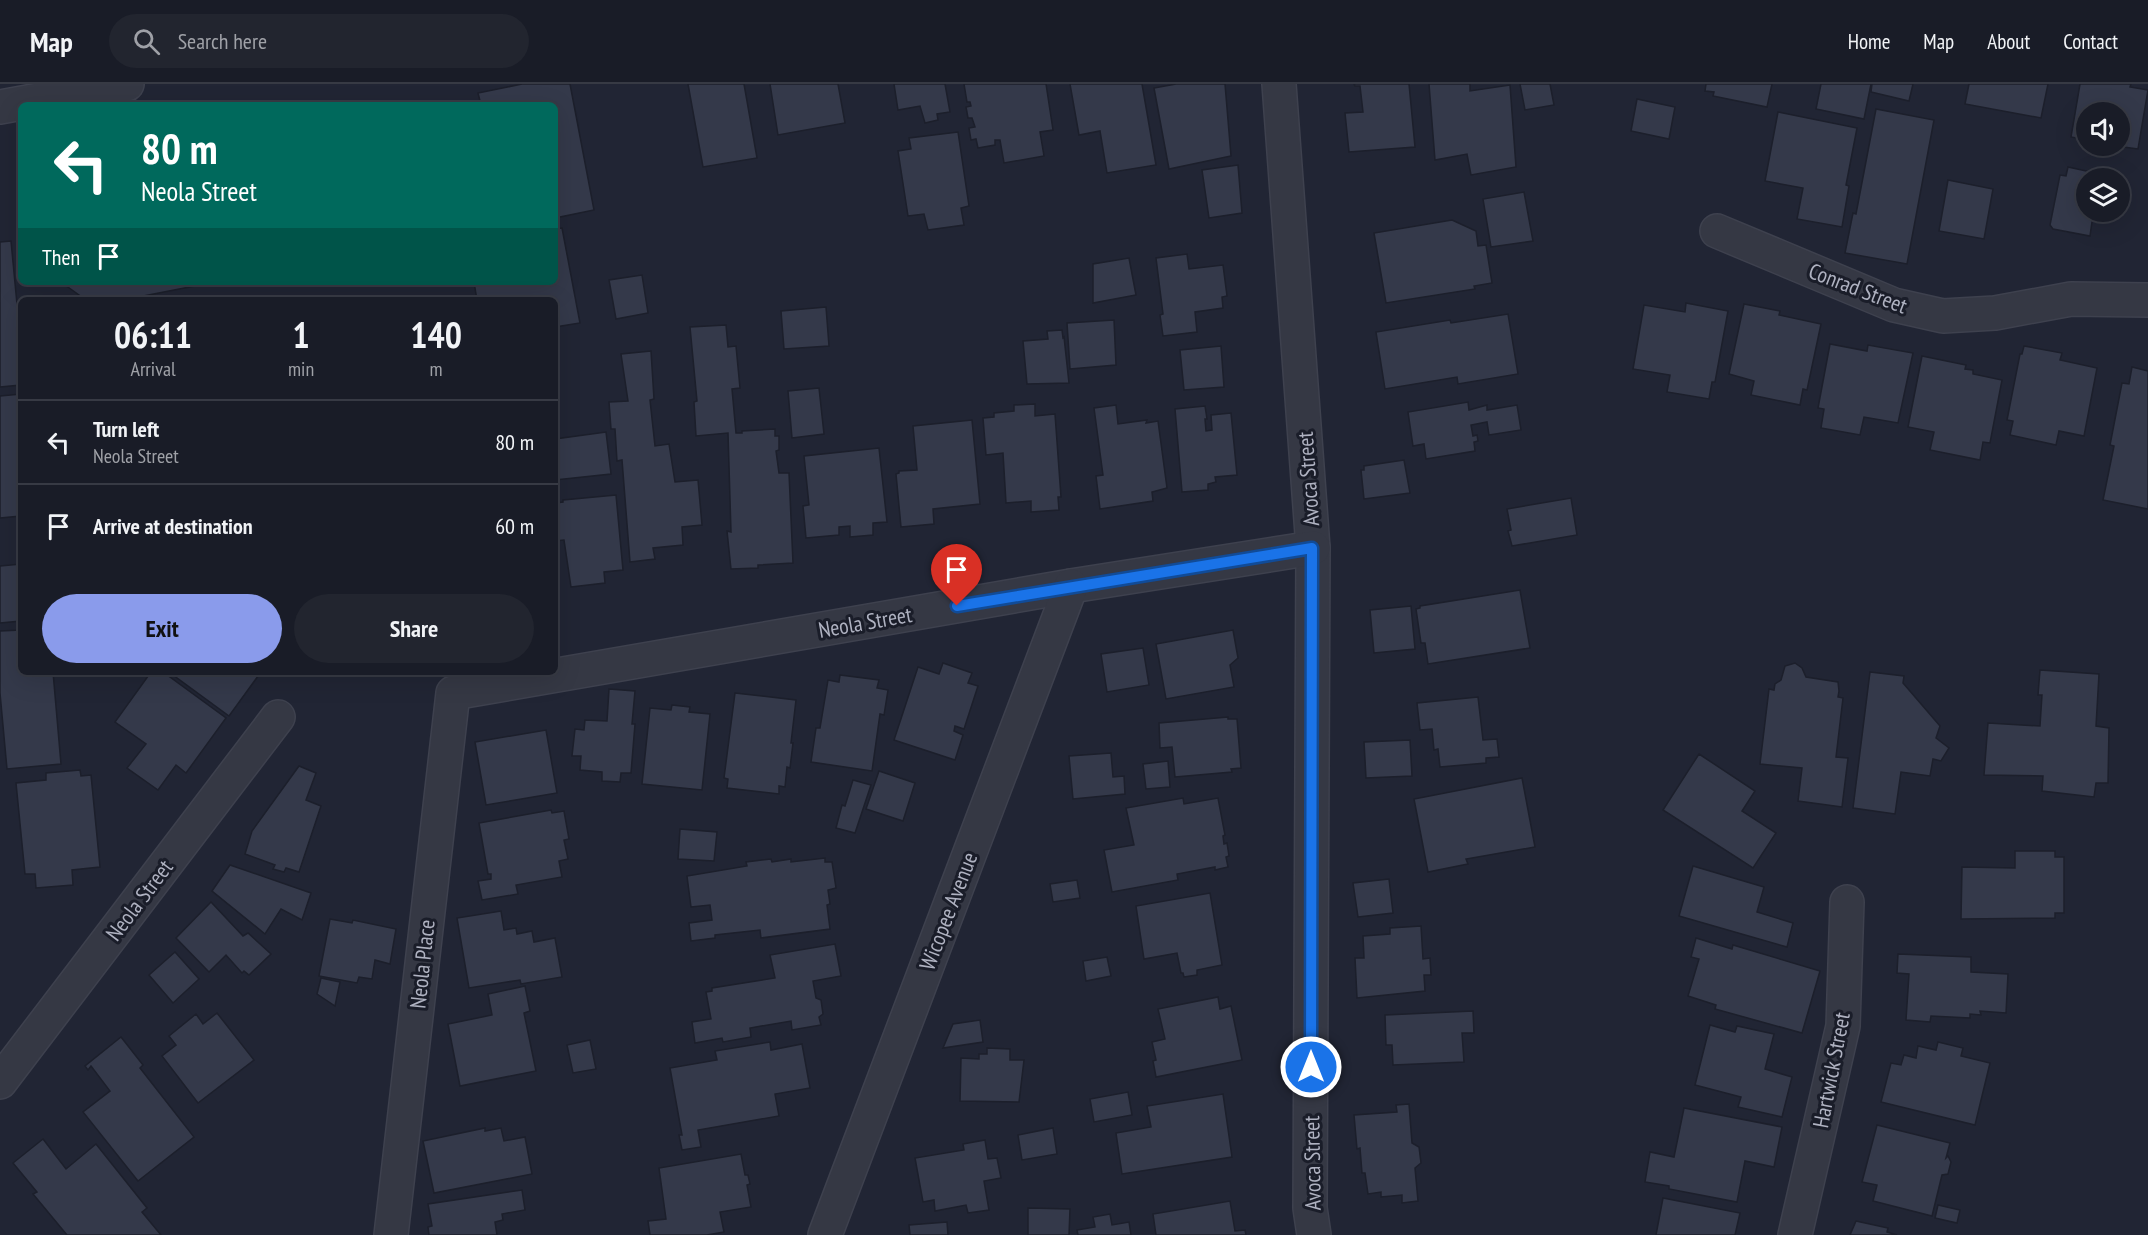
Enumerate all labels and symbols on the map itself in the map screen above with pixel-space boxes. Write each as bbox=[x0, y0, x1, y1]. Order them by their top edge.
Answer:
street label: Conrad Street bbox=[1805, 256, 1911, 320]
street label: Avoca Street bbox=[1291, 431, 1325, 527]
pin bbox=[931, 544, 982, 606]
street label: Neola Street bbox=[816, 600, 914, 644]
street label: Wicopee Avenue bbox=[913, 848, 983, 974]
street label: Neola Street bbox=[99, 854, 179, 946]
street label: Neola Place bbox=[403, 918, 441, 1010]
street label: Hartwick Street bbox=[1806, 1010, 1856, 1130]
position arrow bbox=[1279, 1035, 1343, 1099]
street label: Avoca Street bbox=[1297, 1115, 1327, 1211]

